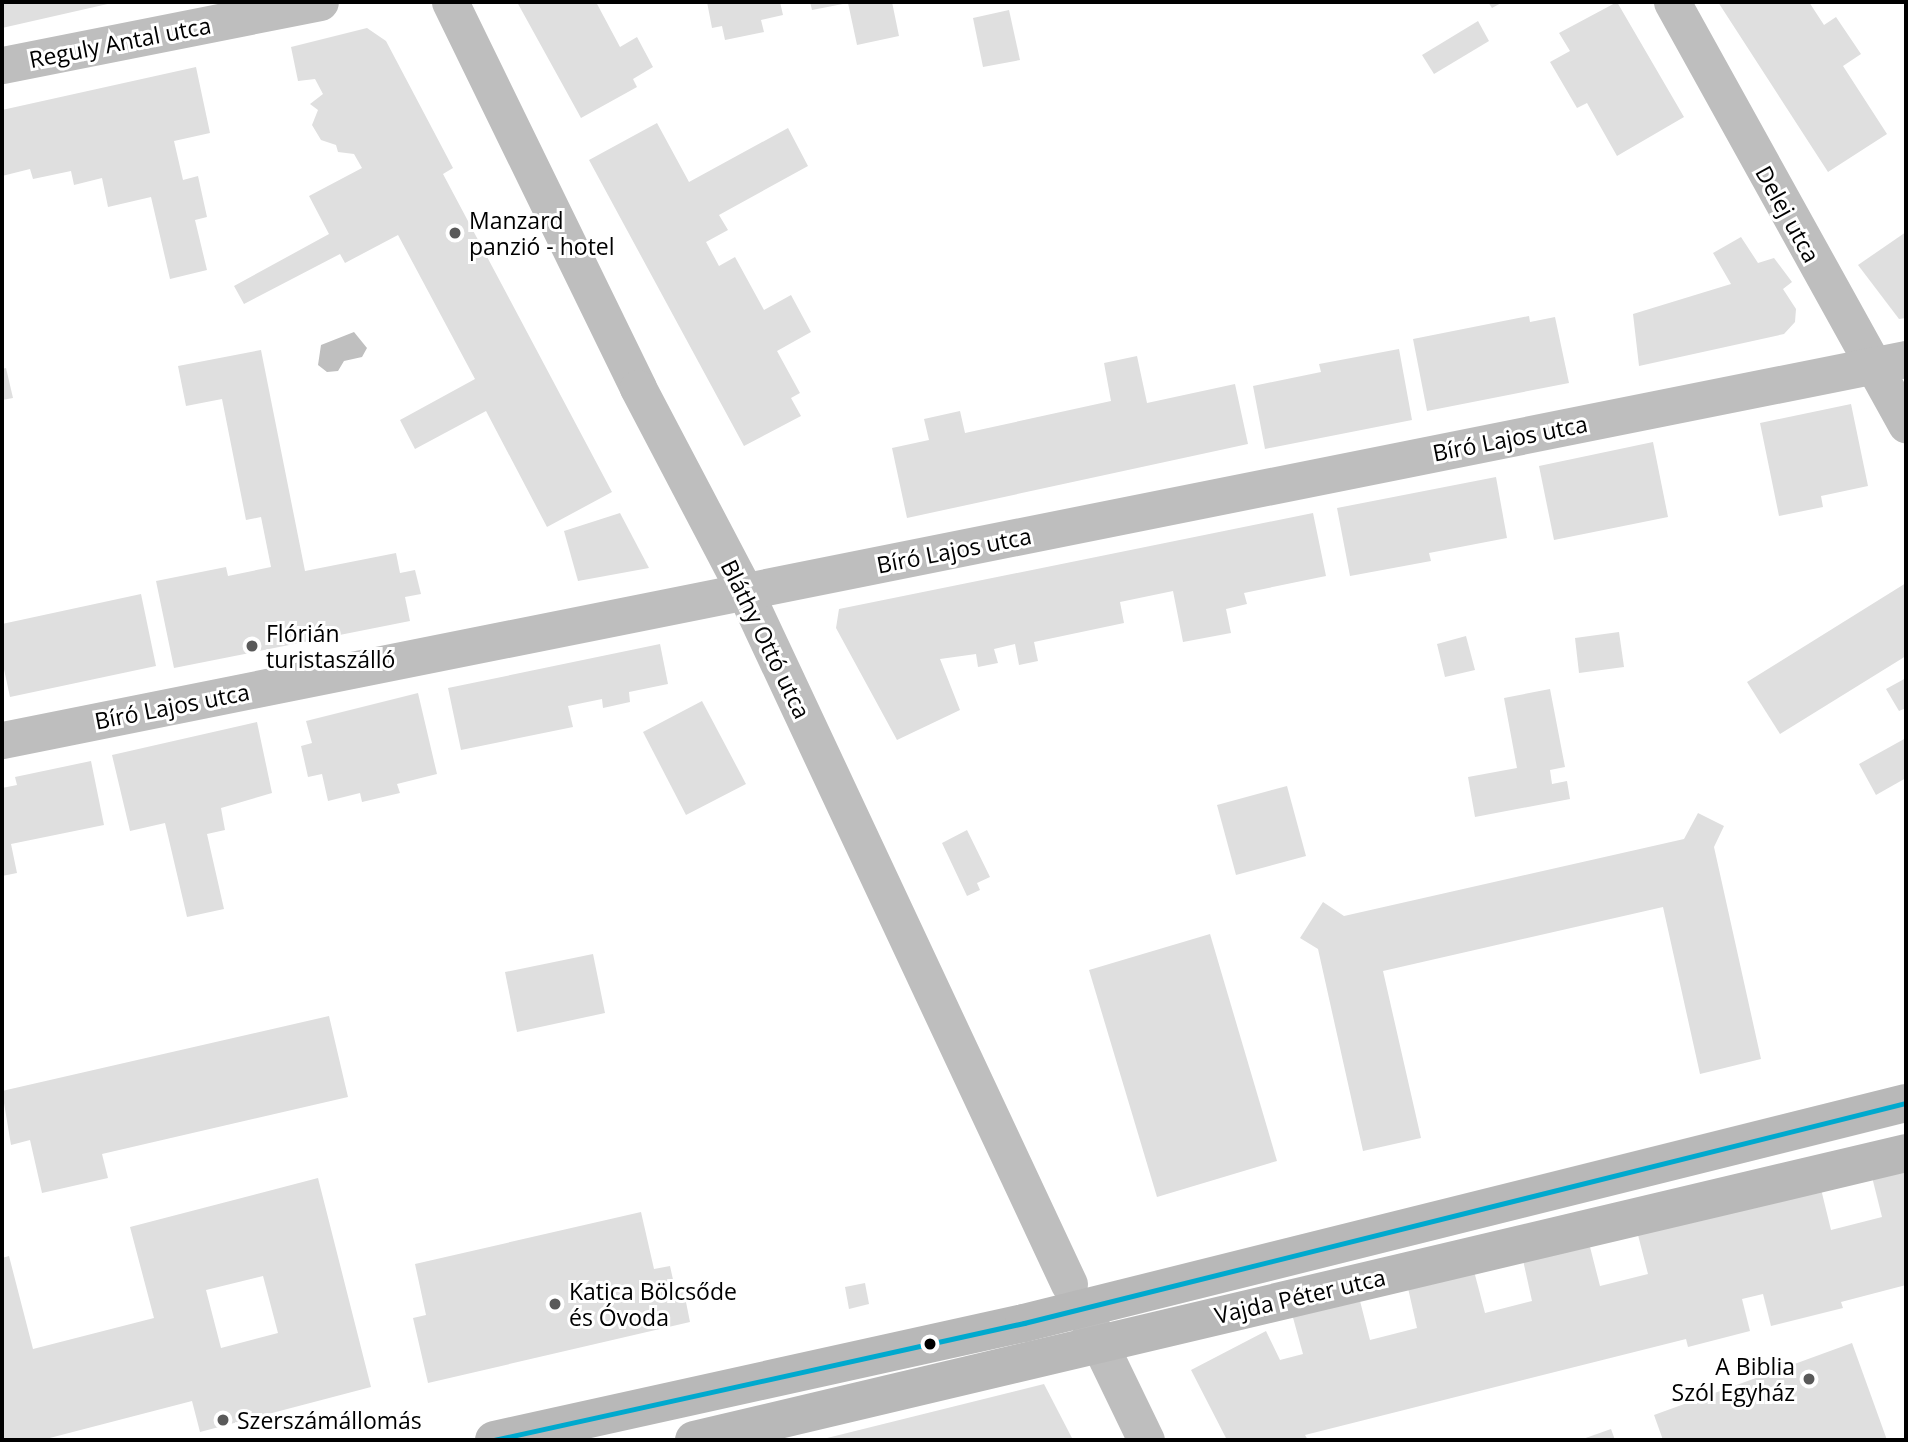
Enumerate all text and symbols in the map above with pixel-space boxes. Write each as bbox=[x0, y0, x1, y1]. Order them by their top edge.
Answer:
street label: Reguly Antal utca bbox=[27, 11, 213, 73]
street label: Delej utca bbox=[1750, 161, 1826, 267]
place label: Manzard panzió - hotel bbox=[469, 206, 615, 260]
marker: Manzard panzió - hotel bbox=[447, 225, 463, 241]
street label: Bíró Lajos utca bbox=[1430, 409, 1590, 467]
street label: Bíró Lajos utca bbox=[874, 521, 1034, 579]
street label: Bláthy Ottó utca bbox=[716, 555, 816, 723]
place label: Flórián turistaszálló bbox=[266, 619, 395, 673]
marker: Flórián turistaszálló bbox=[244, 638, 260, 654]
street label: Bíró Lajos utca bbox=[92, 677, 252, 735]
street label: Vajda Péter utca bbox=[1212, 1263, 1388, 1329]
place label: Katica Bölcsőde és Óvoda bbox=[569, 1277, 737, 1331]
marker: Katica Bölcsőde és Óvoda bbox=[547, 1296, 563, 1312]
unlabelled marker bbox=[923, 1337, 937, 1351]
place label: A Biblia Szól Egyház bbox=[1672, 1352, 1795, 1406]
marker: A Biblia Szól Egyház bbox=[1801, 1371, 1817, 1387]
place label: Szerszámállomás bbox=[237, 1406, 422, 1434]
marker: Szerszámállomás bbox=[215, 1412, 231, 1428]

